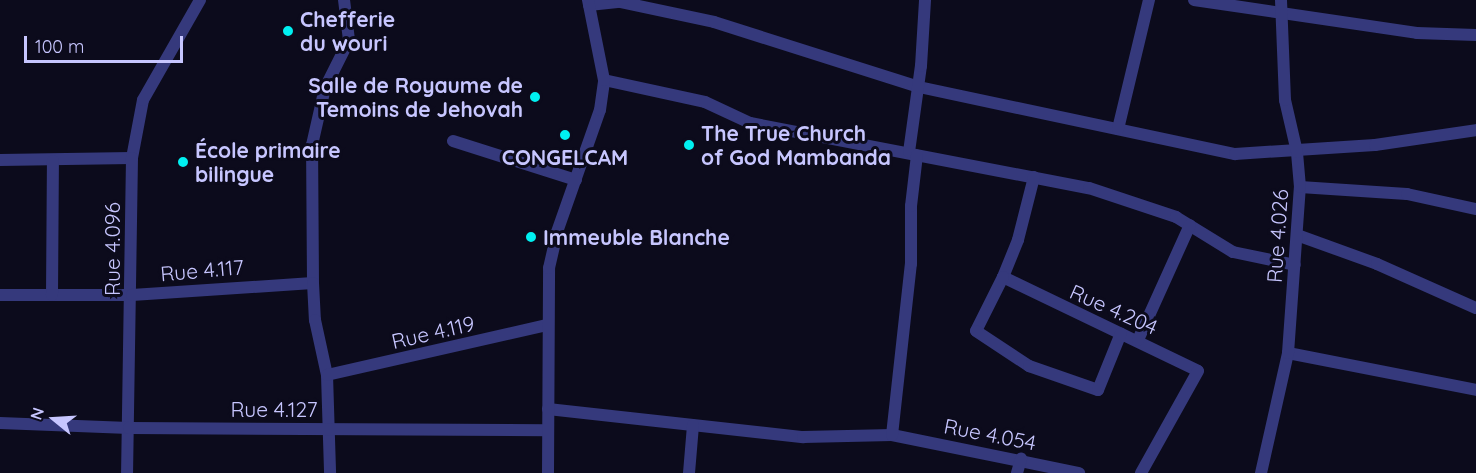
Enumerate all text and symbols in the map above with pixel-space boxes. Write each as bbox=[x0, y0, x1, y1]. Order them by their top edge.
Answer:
place label: Chefferie du wouri bbox=[300, 6, 395, 56]
scale bar bbox=[27, 24, 186, 62]
marker: Chefferie du wouri bbox=[281, 24, 295, 38]
text: 100 m bbox=[35, 35, 84, 58]
place label: Salle de Royaume de Temoins de Jehovah bbox=[308, 72, 523, 122]
marker: Salle de Royaume de Temoins de Jehovah bbox=[528, 90, 542, 104]
place label: The True Church of God Mambanda bbox=[701, 120, 891, 170]
marker: CONGELCAM bbox=[558, 128, 572, 142]
place label: École primaire bilingue bbox=[195, 137, 341, 187]
marker: The True Church of God Mambanda bbox=[682, 138, 696, 152]
place label: CONGELCAM bbox=[502, 144, 628, 170]
marker: École primaire bilingue bbox=[176, 155, 190, 169]
street label: Rue 4.026 bbox=[1261, 188, 1293, 284]
street label: Rue 4.096 bbox=[99, 202, 125, 296]
place label: Immeuble Blanche bbox=[543, 224, 730, 250]
marker: Immeuble Blanche bbox=[524, 230, 538, 244]
street label: Rue 4.117 bbox=[159, 254, 245, 286]
street label: Rue 4.204 bbox=[1066, 278, 1162, 340]
street label: Rue 4.119 bbox=[389, 310, 477, 354]
north arrow bbox=[24, 389, 84, 449]
street label: Rue 4.127 bbox=[230, 396, 318, 422]
text: N bbox=[26, 405, 48, 422]
street label: Rue 4.054 bbox=[942, 413, 1038, 455]

